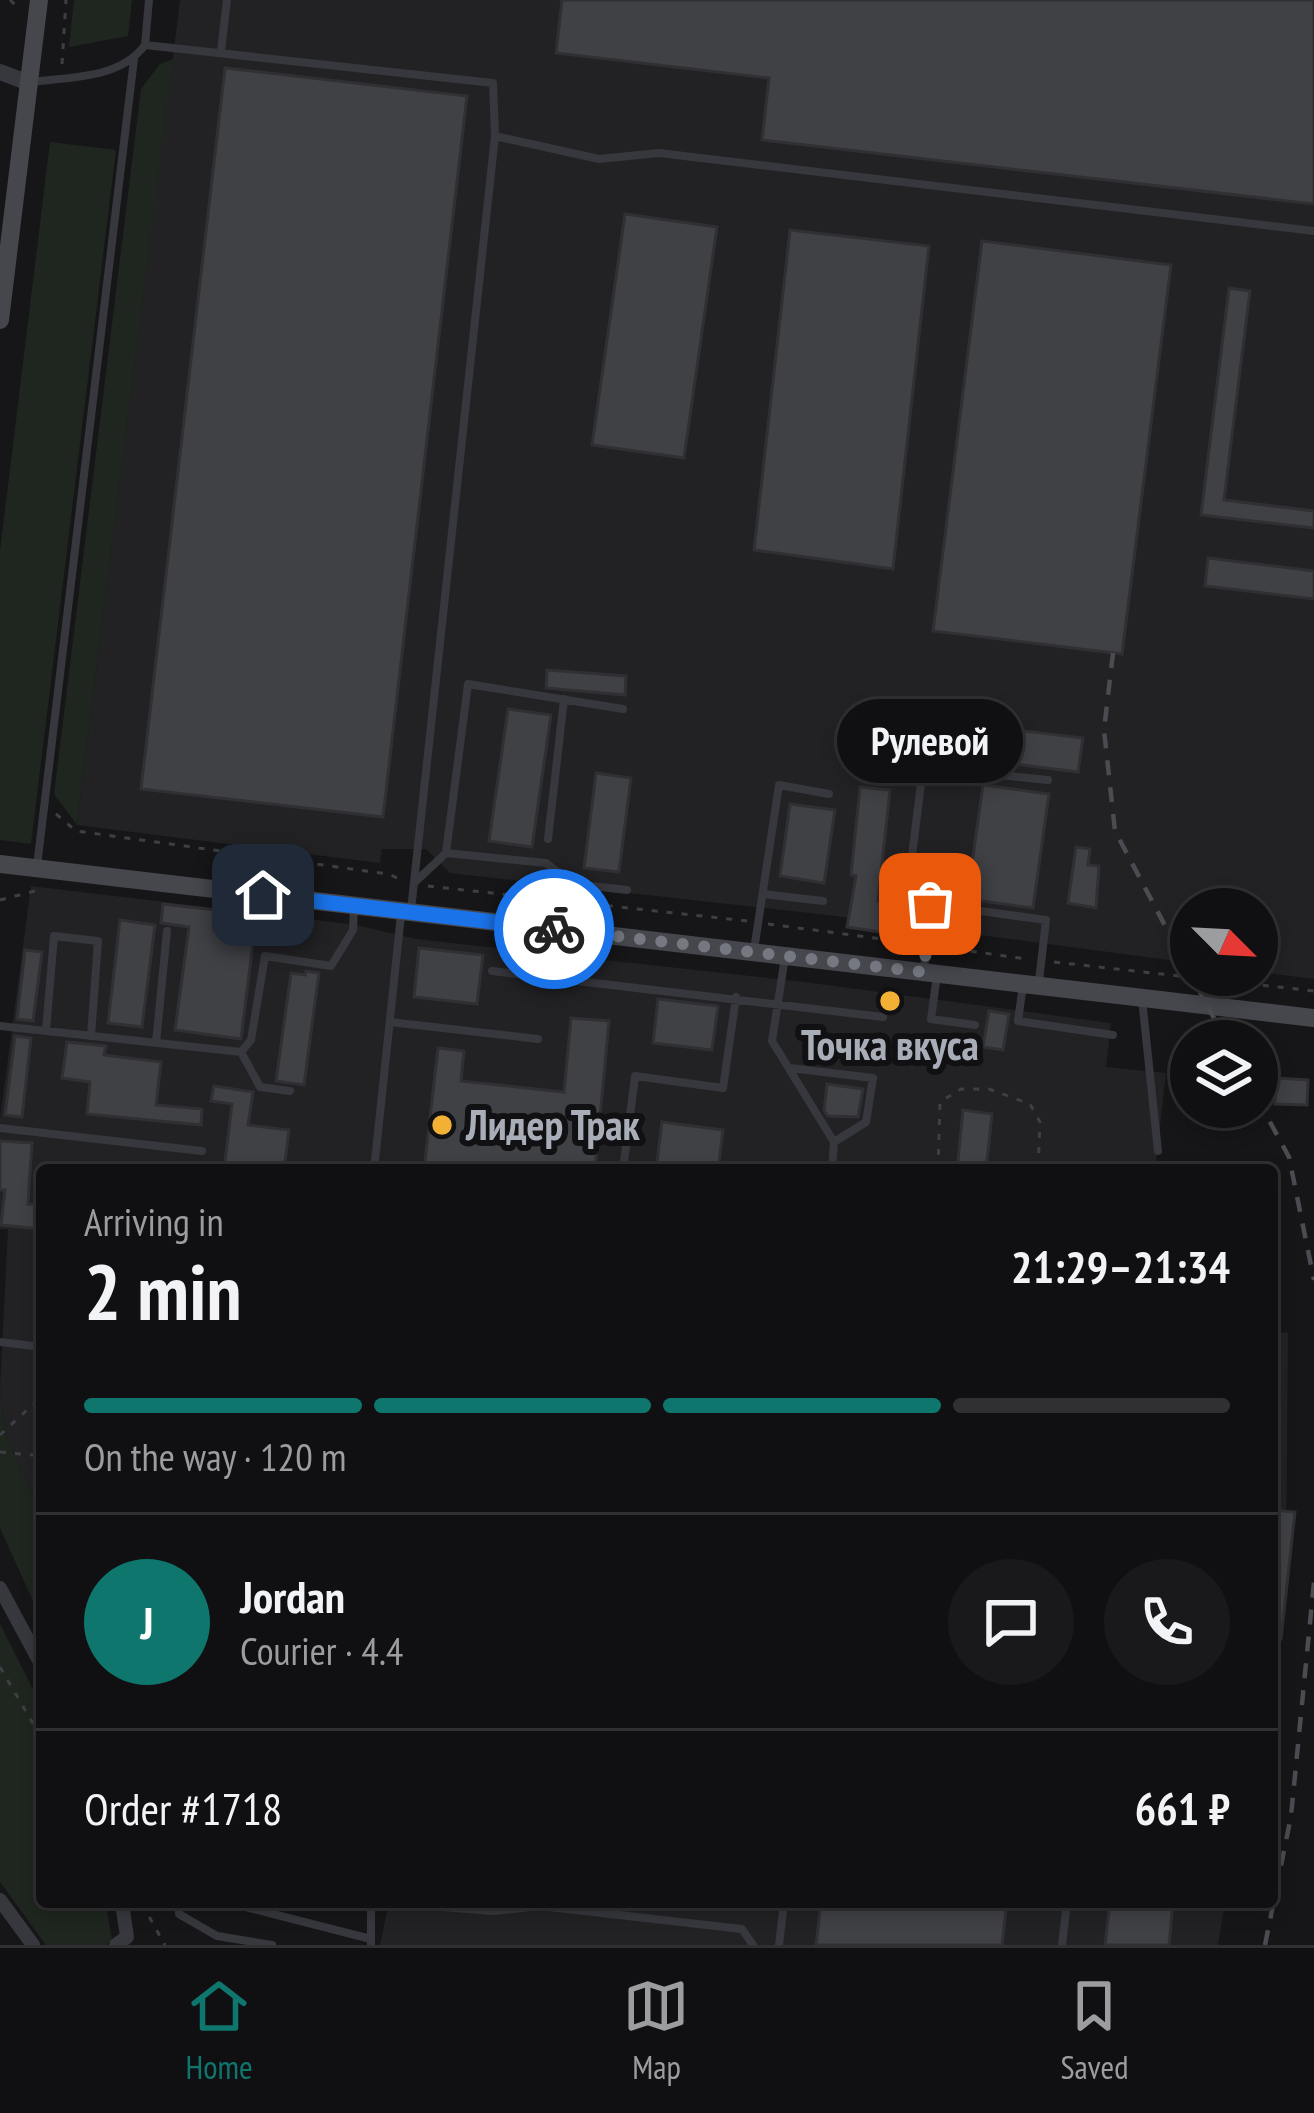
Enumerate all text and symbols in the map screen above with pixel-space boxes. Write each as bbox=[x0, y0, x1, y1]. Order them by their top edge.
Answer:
callout: Рулевой bbox=[837, 700, 1023, 784]
text: Рулевой bbox=[871, 715, 989, 766]
pin bbox=[212, 844, 314, 946]
pin bbox=[879, 853, 981, 955]
icon: home bbox=[230, 862, 296, 928]
courier bbox=[494, 869, 614, 989]
icon: bag bbox=[897, 871, 963, 937]
north arrow bbox=[1170, 888, 1278, 996]
map controls bbox=[1170, 888, 1278, 1128]
icon: bike bbox=[521, 896, 587, 962]
marker: Точка вкуса bbox=[877, 988, 903, 1014]
place label: Точка вкуса bbox=[801, 1017, 979, 1072]
button: layers bbox=[1170, 1020, 1278, 1128]
place label: Лидер Трак bbox=[465, 1097, 641, 1152]
marker: Лидер Трак bbox=[429, 1112, 455, 1138]
text: Arriving in bbox=[84, 1196, 224, 1247]
text: 21:29–21:34 bbox=[1011, 1237, 1230, 1295]
text: 2 min bbox=[84, 1241, 242, 1342]
text: On the way · 120 m bbox=[84, 1431, 346, 1482]
button: chat bbox=[948, 1559, 1074, 1685]
button: phone bbox=[1104, 1559, 1230, 1685]
text: Jordan bbox=[240, 1567, 345, 1625]
text: J bbox=[140, 1593, 154, 1651]
text: Courier · 4.4 bbox=[240, 1625, 403, 1676]
text: Order #1718 bbox=[84, 1779, 282, 1837]
text: 661 ₽ bbox=[1135, 1779, 1230, 1837]
tab: Home bbox=[185, 1973, 253, 2088]
tab: Map bbox=[623, 1973, 689, 2088]
tab: Saved bbox=[1060, 1973, 1128, 2088]

